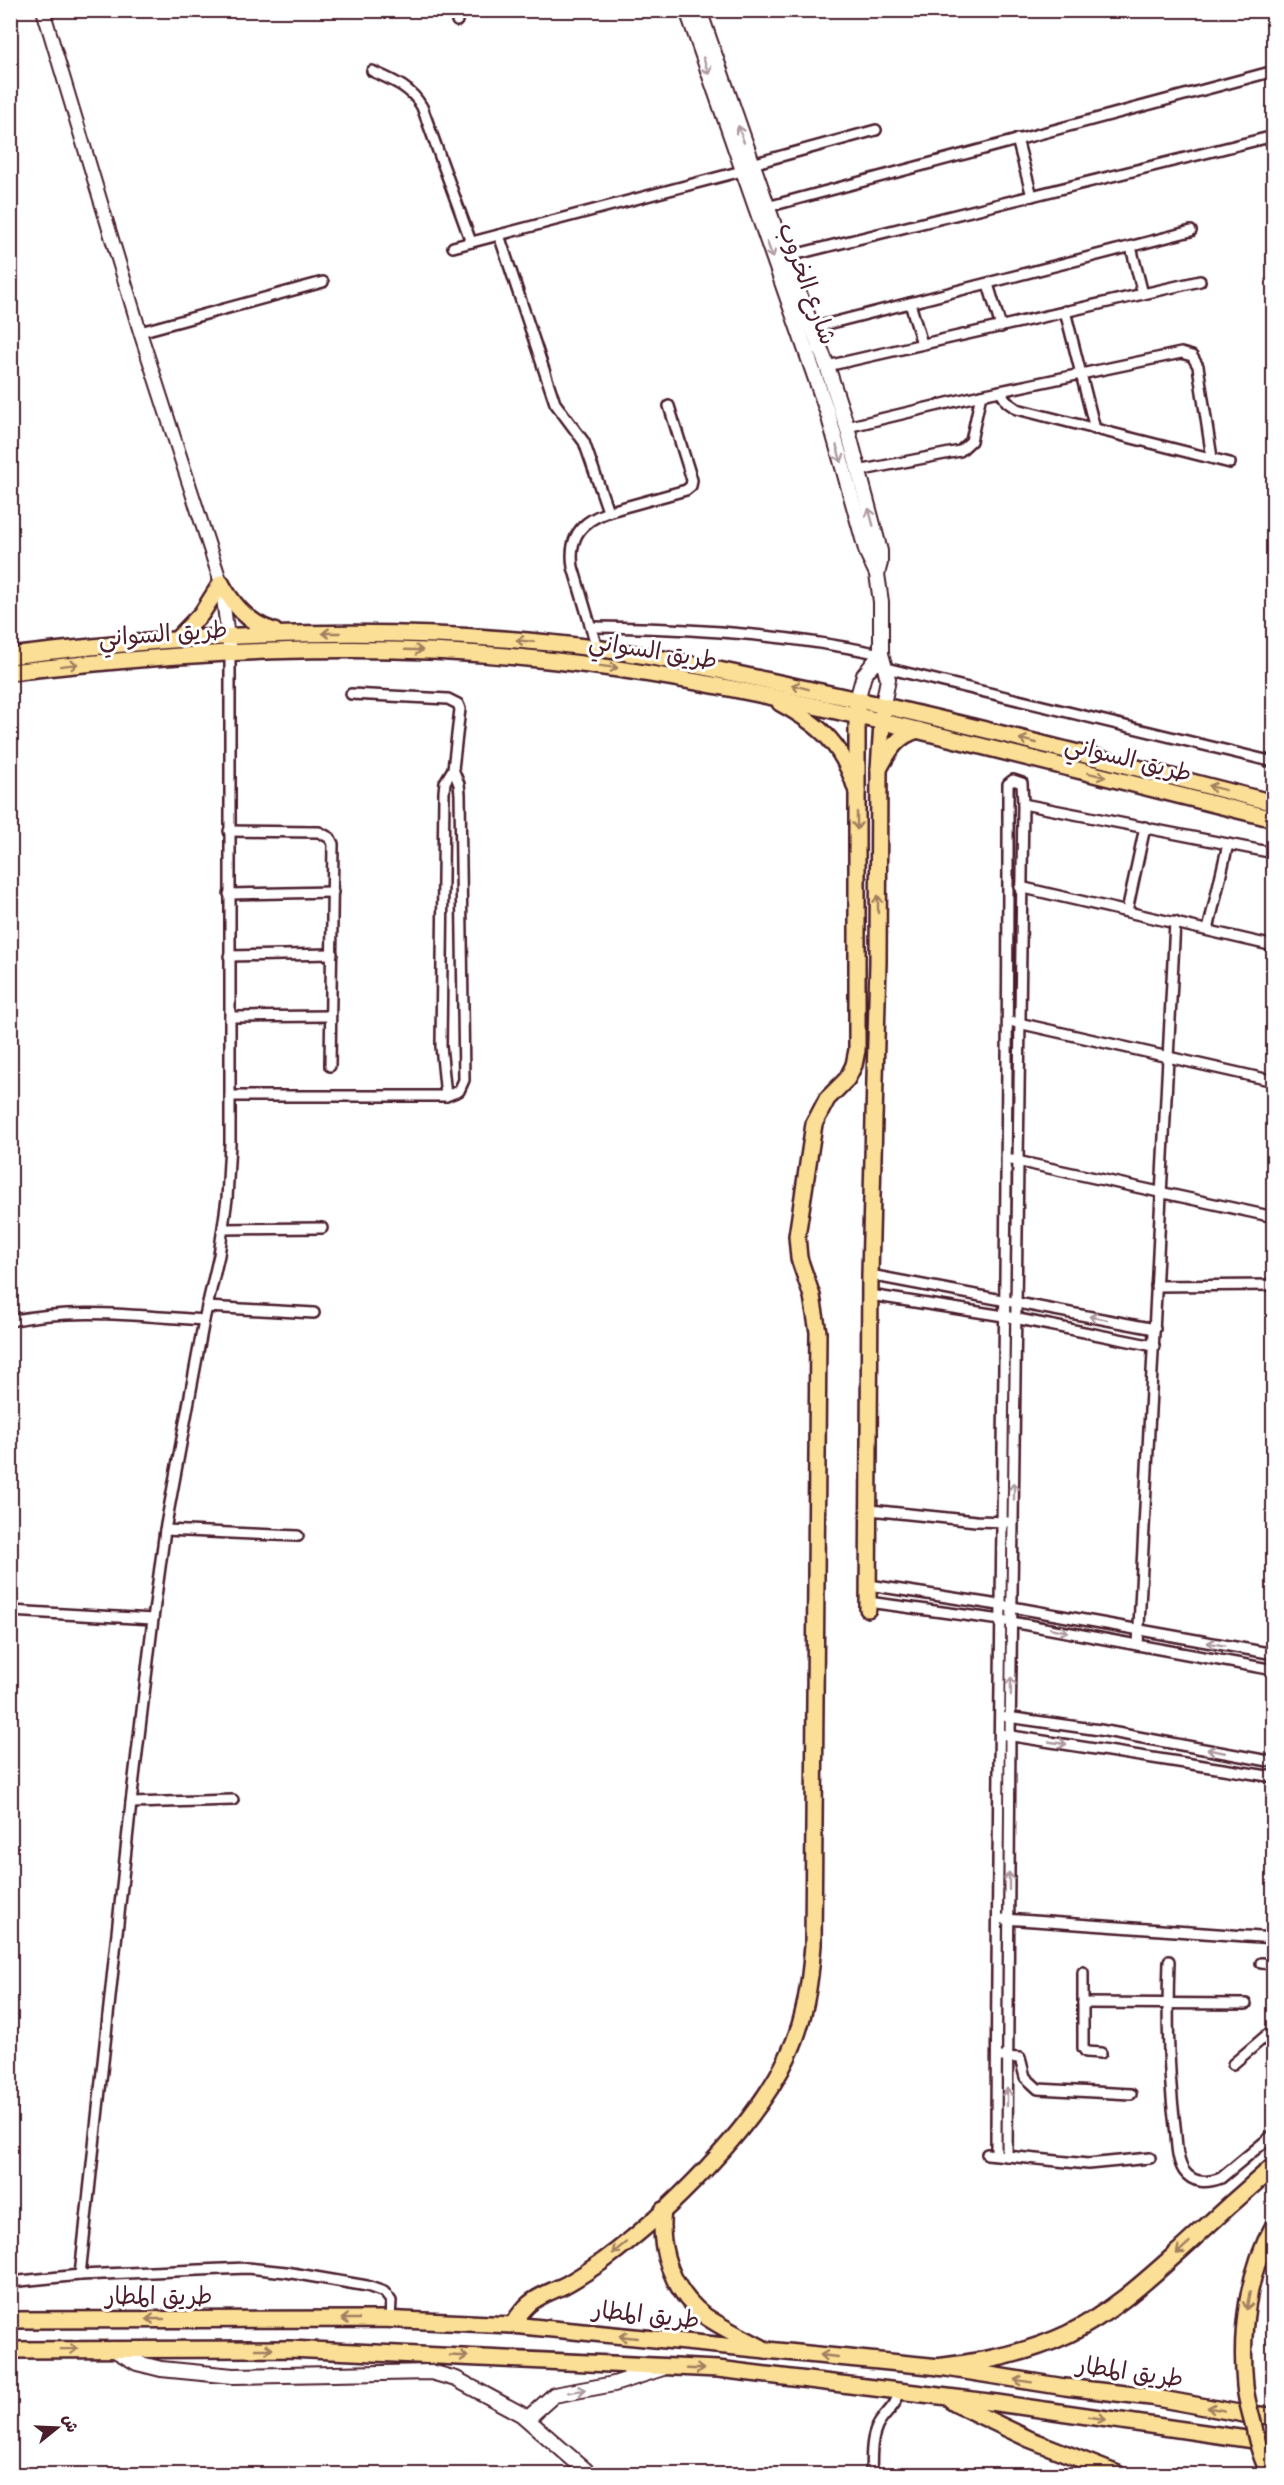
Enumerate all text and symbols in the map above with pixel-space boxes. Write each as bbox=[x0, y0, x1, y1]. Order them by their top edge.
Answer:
one-way arrow bbox=[701, 56, 712, 75]
one-way arrow bbox=[735, 125, 746, 144]
street label: شارع الخروب bbox=[770, 219, 842, 349]
one-way arrow bbox=[766, 240, 777, 259]
one-way arrow bbox=[834, 445, 845, 464]
one-way arrow bbox=[865, 508, 876, 527]
street label: طريق السواني bbox=[97, 615, 229, 659]
one-way arrow bbox=[321, 627, 341, 639]
street label: طريق السواني bbox=[586, 627, 719, 681]
one-way arrow bbox=[516, 635, 536, 646]
one-way arrow bbox=[404, 645, 424, 656]
one-way arrow bbox=[58, 660, 78, 671]
one-way arrow bbox=[598, 662, 618, 673]
one-way arrow bbox=[791, 681, 810, 692]
street label: طريق السواني bbox=[1060, 729, 1195, 795]
one-way arrow bbox=[1018, 735, 1037, 747]
one-way arrow bbox=[1087, 770, 1106, 781]
one-way arrow bbox=[1208, 782, 1227, 794]
one-way arrow bbox=[851, 811, 863, 831]
one-way arrow bbox=[872, 894, 884, 914]
one-way arrow bbox=[1088, 1312, 1108, 1323]
one-way arrow bbox=[1008, 1482, 1020, 1502]
one-way arrow bbox=[1049, 1625, 1068, 1636]
one-way arrow bbox=[1207, 1638, 1226, 1649]
one-way arrow bbox=[1005, 1677, 1017, 1697]
one-way arrow bbox=[1048, 1737, 1068, 1748]
one-way arrow bbox=[1207, 1745, 1226, 1756]
one-way arrow bbox=[1003, 1872, 1015, 1892]
one-way arrow bbox=[1001, 2088, 1013, 2108]
one-way arrow bbox=[612, 2241, 627, 2255]
one-way arrow bbox=[1175, 2241, 1190, 2255]
street label: طريق المطار bbox=[103, 2282, 213, 2313]
one-way arrow bbox=[1243, 2290, 1254, 2310]
street label: طريق المطار bbox=[589, 2295, 701, 2337]
one-way arrow bbox=[146, 2313, 166, 2325]
one-way arrow bbox=[341, 2313, 361, 2325]
one-way arrow bbox=[619, 2331, 639, 2342]
one-way arrow bbox=[253, 2343, 273, 2355]
one-way arrow bbox=[58, 2344, 78, 2355]
one-way arrow bbox=[448, 2350, 468, 2361]
one-way arrow bbox=[820, 2350, 840, 2361]
street label: طريق المطار bbox=[1073, 2350, 1185, 2396]
one-way arrow bbox=[685, 2363, 705, 2374]
one-way arrow bbox=[1013, 2375, 1033, 2386]
one-way arrow bbox=[567, 2385, 586, 2396]
north arrow bbox=[27, 2398, 87, 2458]
one-way arrow bbox=[1206, 2403, 1226, 2414]
text: ش bbox=[57, 2412, 83, 2435]
one-way arrow bbox=[1086, 2412, 1106, 2423]

